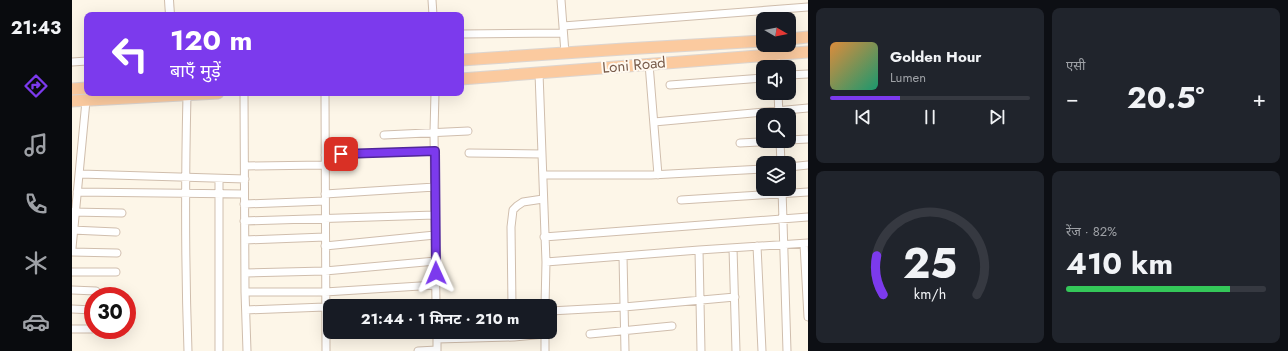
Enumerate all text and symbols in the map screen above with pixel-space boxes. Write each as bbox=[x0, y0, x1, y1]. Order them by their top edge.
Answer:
north arrow bbox=[756, 12, 796, 52]
map controls bbox=[756, 12, 796, 196]
text: 21:43 bbox=[11, 15, 61, 41]
text: 120 m bbox=[170, 20, 253, 61]
icon: left bbox=[104, 28, 156, 80]
text: Golden Hour bbox=[890, 46, 982, 68]
street label: Loni Road bbox=[601, 51, 667, 79]
text: एसी bbox=[1066, 56, 1085, 75]
text: बाएँ मुड़ें bbox=[170, 58, 221, 84]
button: sound bbox=[756, 60, 796, 100]
text: Lumen bbox=[890, 68, 926, 87]
icon: directions bbox=[22, 72, 50, 100]
text: 20.5° bbox=[1127, 76, 1204, 119]
text: − bbox=[1066, 82, 1079, 114]
text: + bbox=[1252, 82, 1266, 114]
icon: previous bbox=[852, 106, 874, 128]
icon: pause bbox=[919, 106, 941, 128]
icon: next bbox=[986, 106, 1008, 128]
button: search bbox=[756, 108, 796, 148]
icon: music bbox=[22, 131, 50, 159]
pin bbox=[324, 137, 358, 171]
icon: arrive bbox=[330, 143, 352, 165]
button: layers bbox=[756, 156, 796, 196]
icon: phone bbox=[22, 190, 50, 218]
text: रेंज · 82% bbox=[1066, 222, 1117, 241]
text: 25 bbox=[903, 233, 957, 294]
text: 410 km bbox=[1066, 242, 1173, 285]
icon: climate bbox=[22, 249, 50, 277]
position arrow bbox=[415, 252, 457, 294]
text: km/h bbox=[914, 283, 946, 303]
speed limit sign: 30 bbox=[84, 287, 136, 339]
icon: car bbox=[22, 308, 50, 336]
text: 21:44 · 1 मिनट · 210 m bbox=[361, 308, 519, 330]

